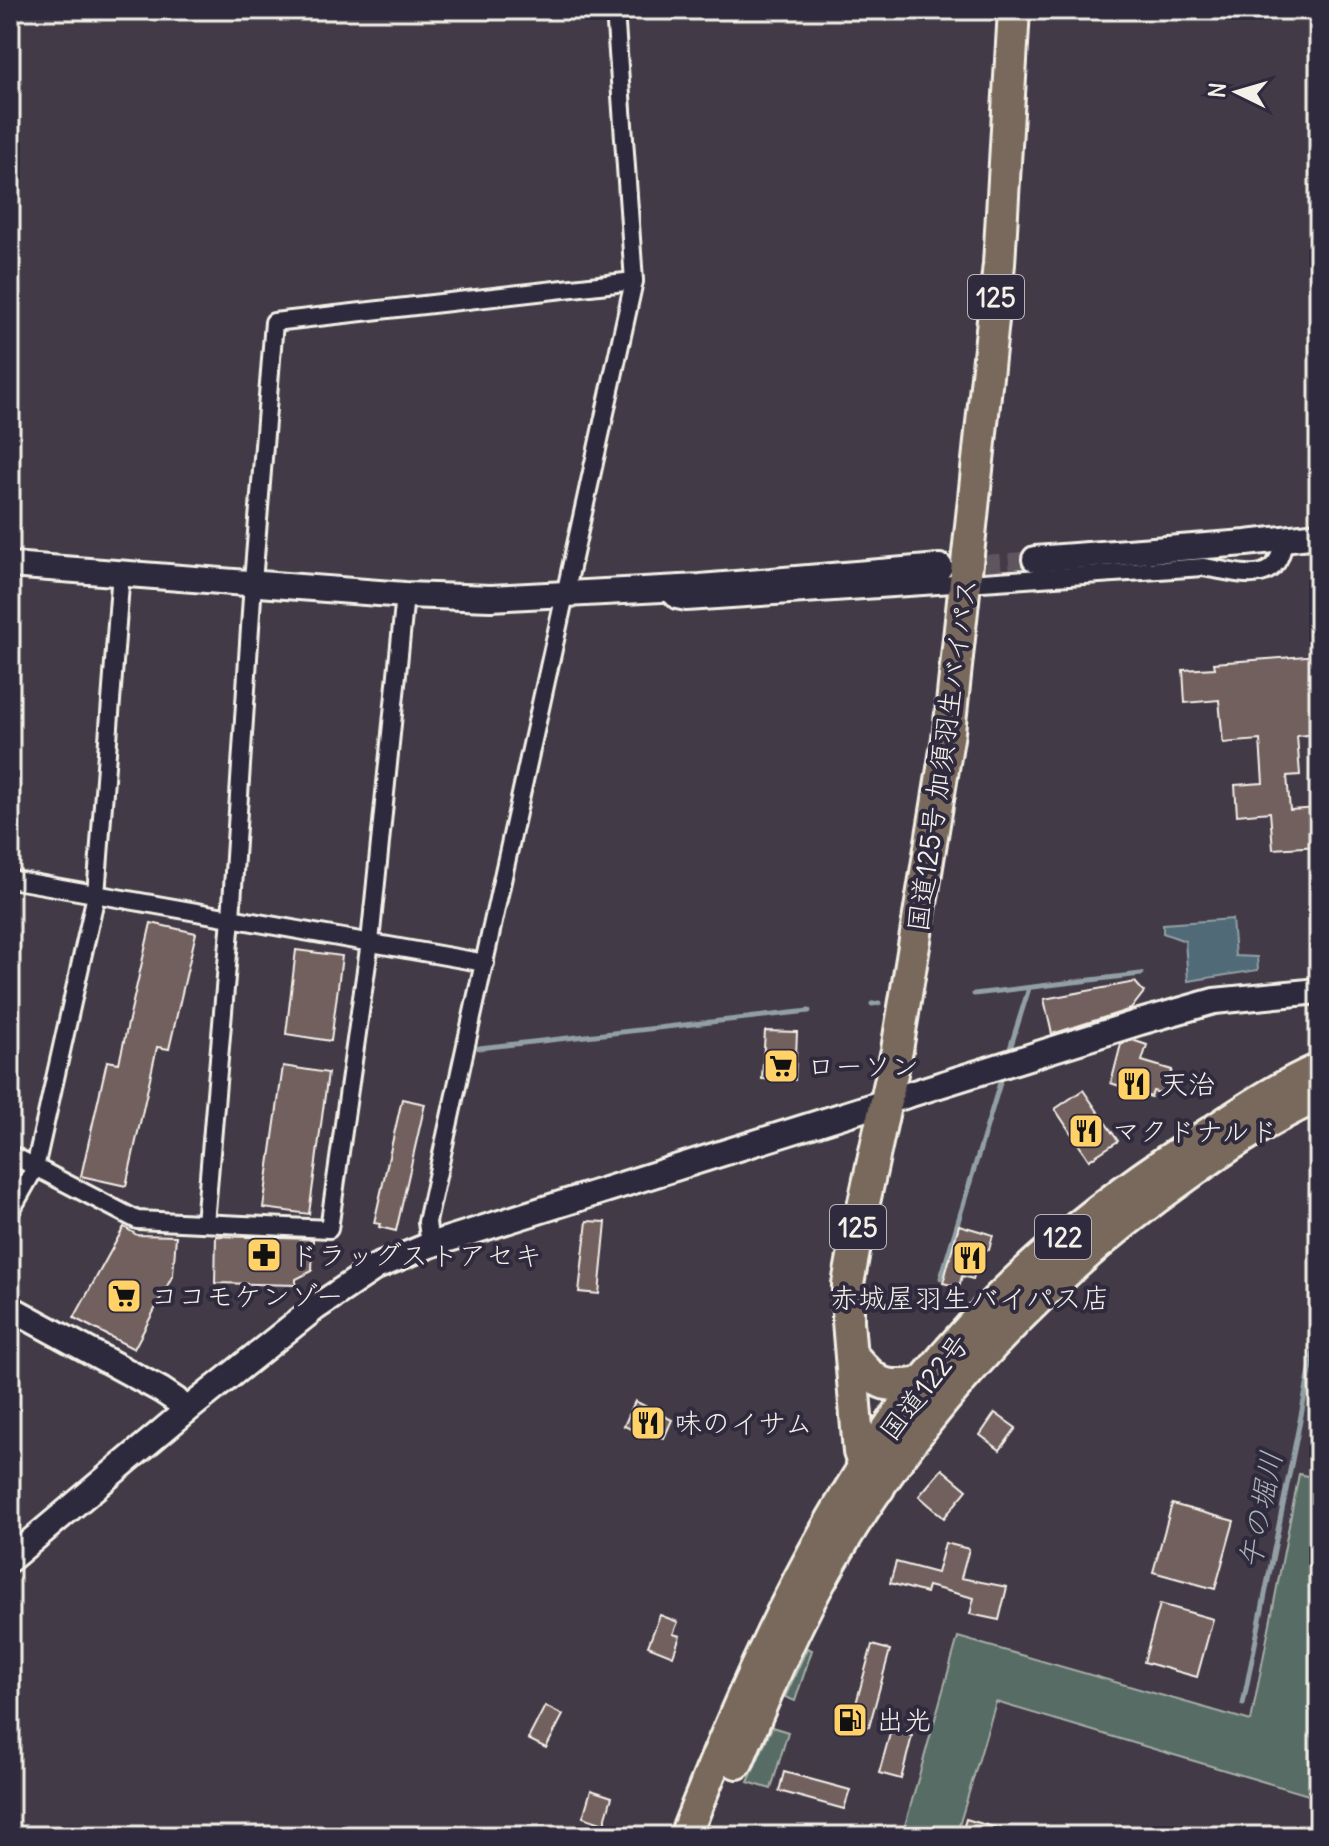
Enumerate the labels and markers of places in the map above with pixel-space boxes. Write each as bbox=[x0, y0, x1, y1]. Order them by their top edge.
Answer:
supermarket icon: ローソン bbox=[762, 1047, 800, 1085]
place label: ローソン bbox=[807, 1048, 919, 1084]
restaurant icon: 天治 bbox=[1115, 1065, 1153, 1103]
place label: 天治 bbox=[1160, 1066, 1216, 1102]
restaurant icon: マクドナルド bbox=[1067, 1112, 1105, 1150]
place label: マクドナルド bbox=[1112, 1113, 1278, 1149]
pharmacy icon: ドラッグストアセキ bbox=[245, 1236, 283, 1274]
place label: ドラッグストアセキ bbox=[290, 1237, 542, 1273]
restaurant icon: 赤城屋羽生バイパス店 bbox=[951, 1239, 989, 1277]
supermarket icon: ココモケンゾー bbox=[105, 1277, 143, 1315]
place label: ココモケンゾー bbox=[150, 1278, 344, 1314]
place label: 赤城屋羽生バイパス店 bbox=[830, 1280, 1110, 1316]
restaurant icon: 味のイサム bbox=[629, 1404, 667, 1442]
place label: 味のイサム bbox=[674, 1405, 813, 1441]
fuel station icon: 出光 bbox=[831, 1701, 869, 1739]
place label: 出光 bbox=[876, 1702, 932, 1738]

